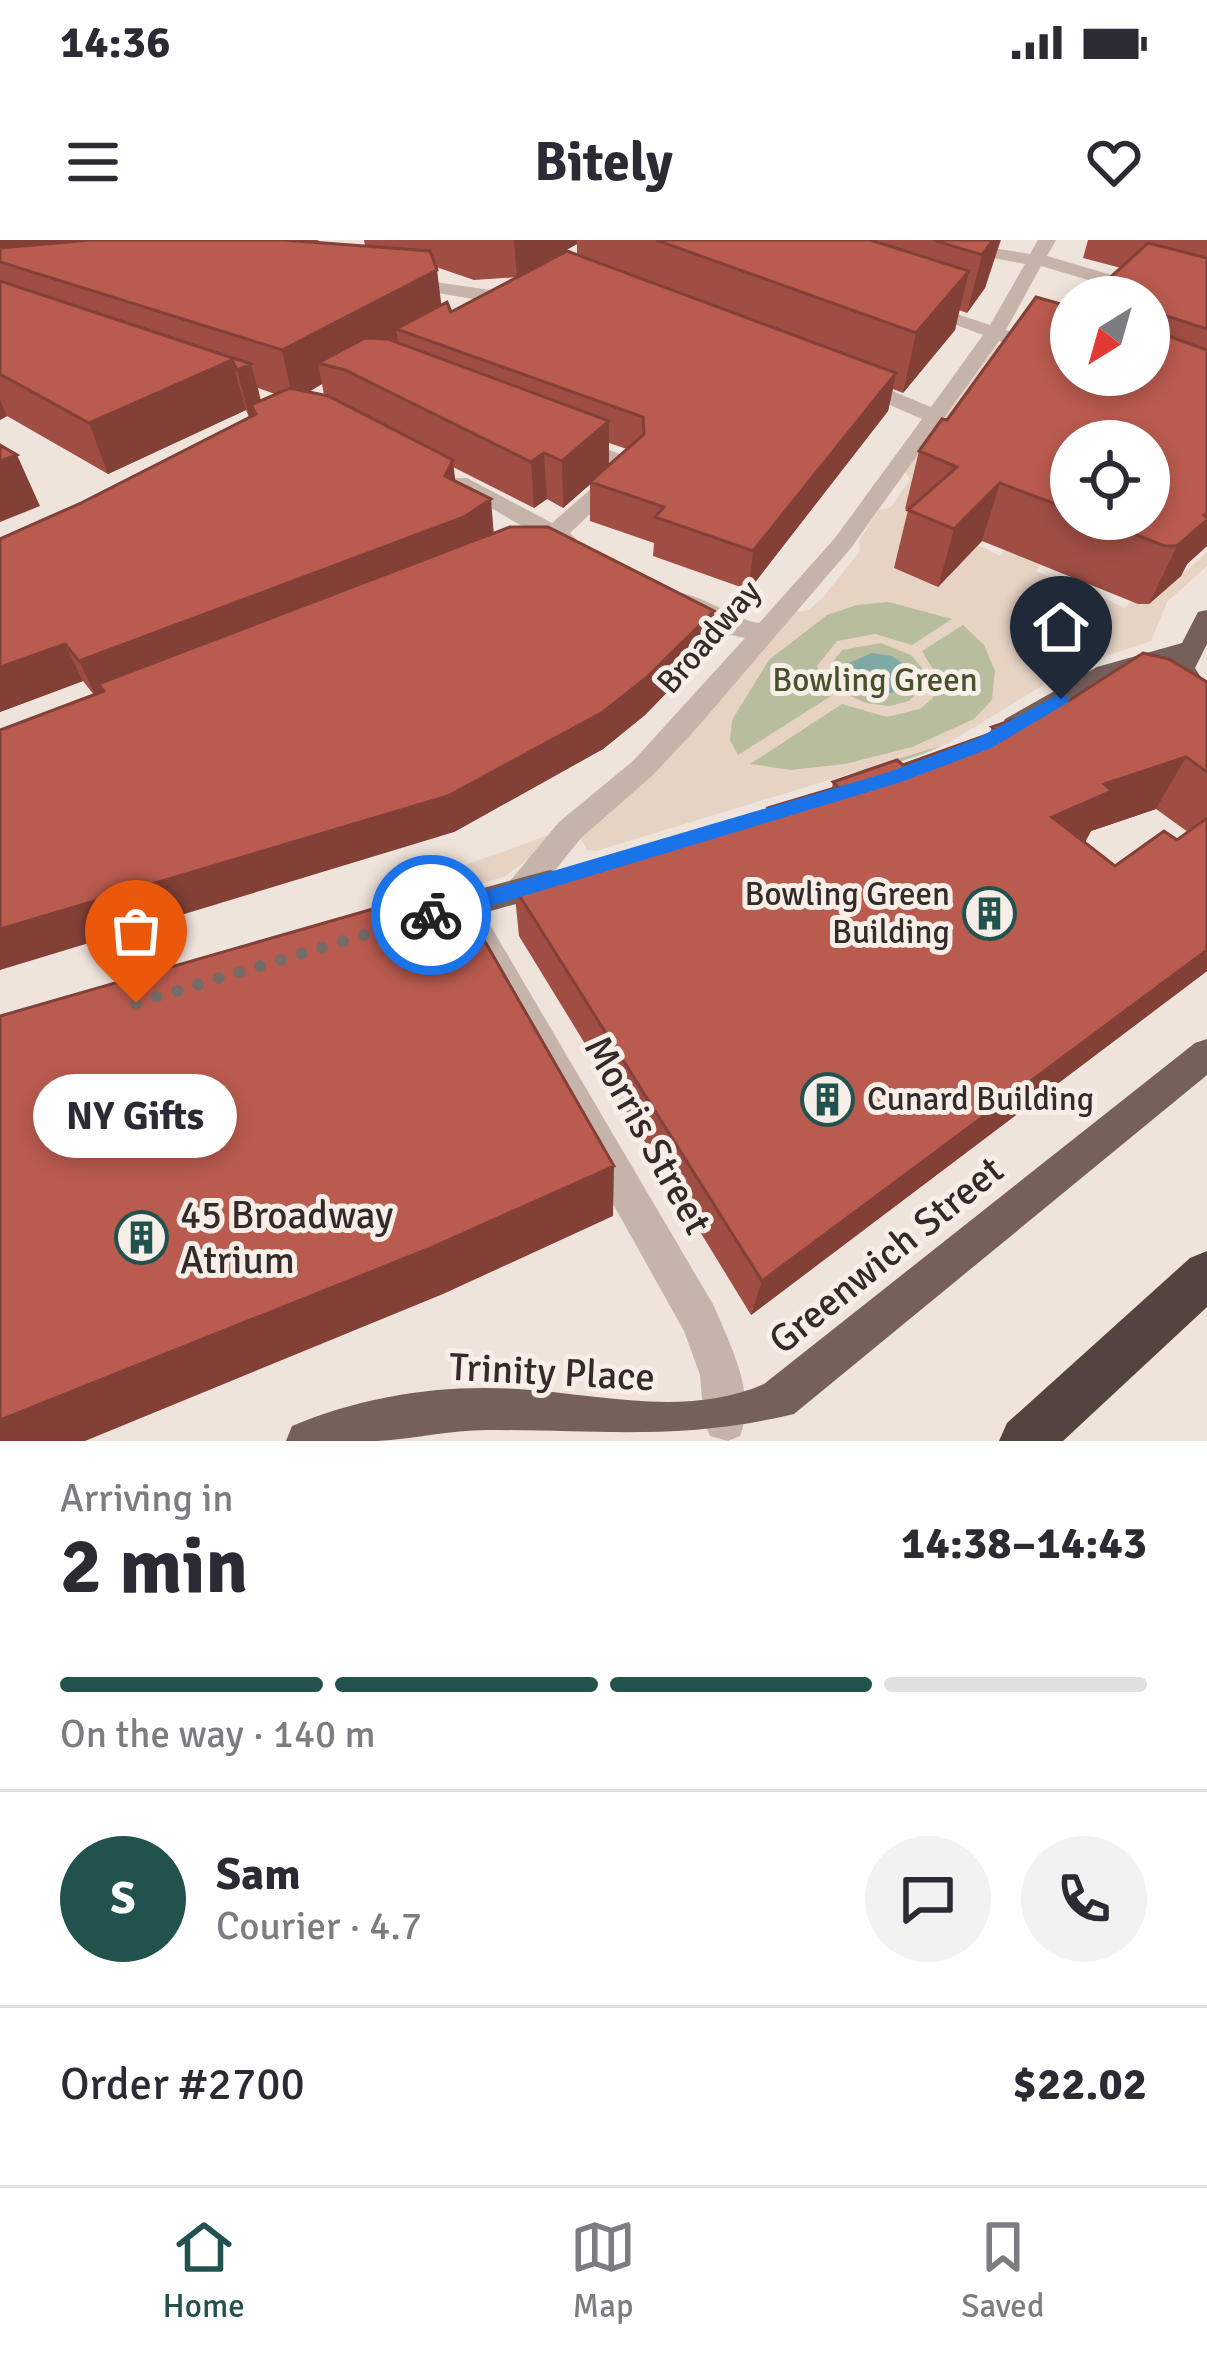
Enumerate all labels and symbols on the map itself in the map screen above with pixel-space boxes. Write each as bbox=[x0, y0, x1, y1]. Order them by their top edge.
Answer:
north arrow bbox=[1050, 276, 1170, 396]
street label: Broadway bbox=[648, 571, 770, 702]
pin bbox=[1010, 576, 1112, 699]
park label: Bowling Green bbox=[772, 660, 978, 701]
courier bbox=[371, 855, 491, 975]
place label: Bowling Green Building bbox=[744, 874, 950, 953]
pin bbox=[85, 880, 187, 1003]
building icon: Bowling Green Building bbox=[961, 885, 1017, 941]
street label: Morris Street bbox=[574, 1028, 722, 1242]
building icon: Cunard Building bbox=[800, 1071, 856, 1127]
callout: NY Gifts bbox=[34, 1075, 238, 1159]
place label: Cunard Building bbox=[867, 1079, 1094, 1120]
street label: Greenwich Street bbox=[759, 1146, 1013, 1364]
place label: 45 Broadway Atrium bbox=[180, 1191, 393, 1284]
building icon: 45 Broadway Atrium bbox=[113, 1209, 169, 1265]
street label: Trinity Place bbox=[448, 1343, 656, 1401]

